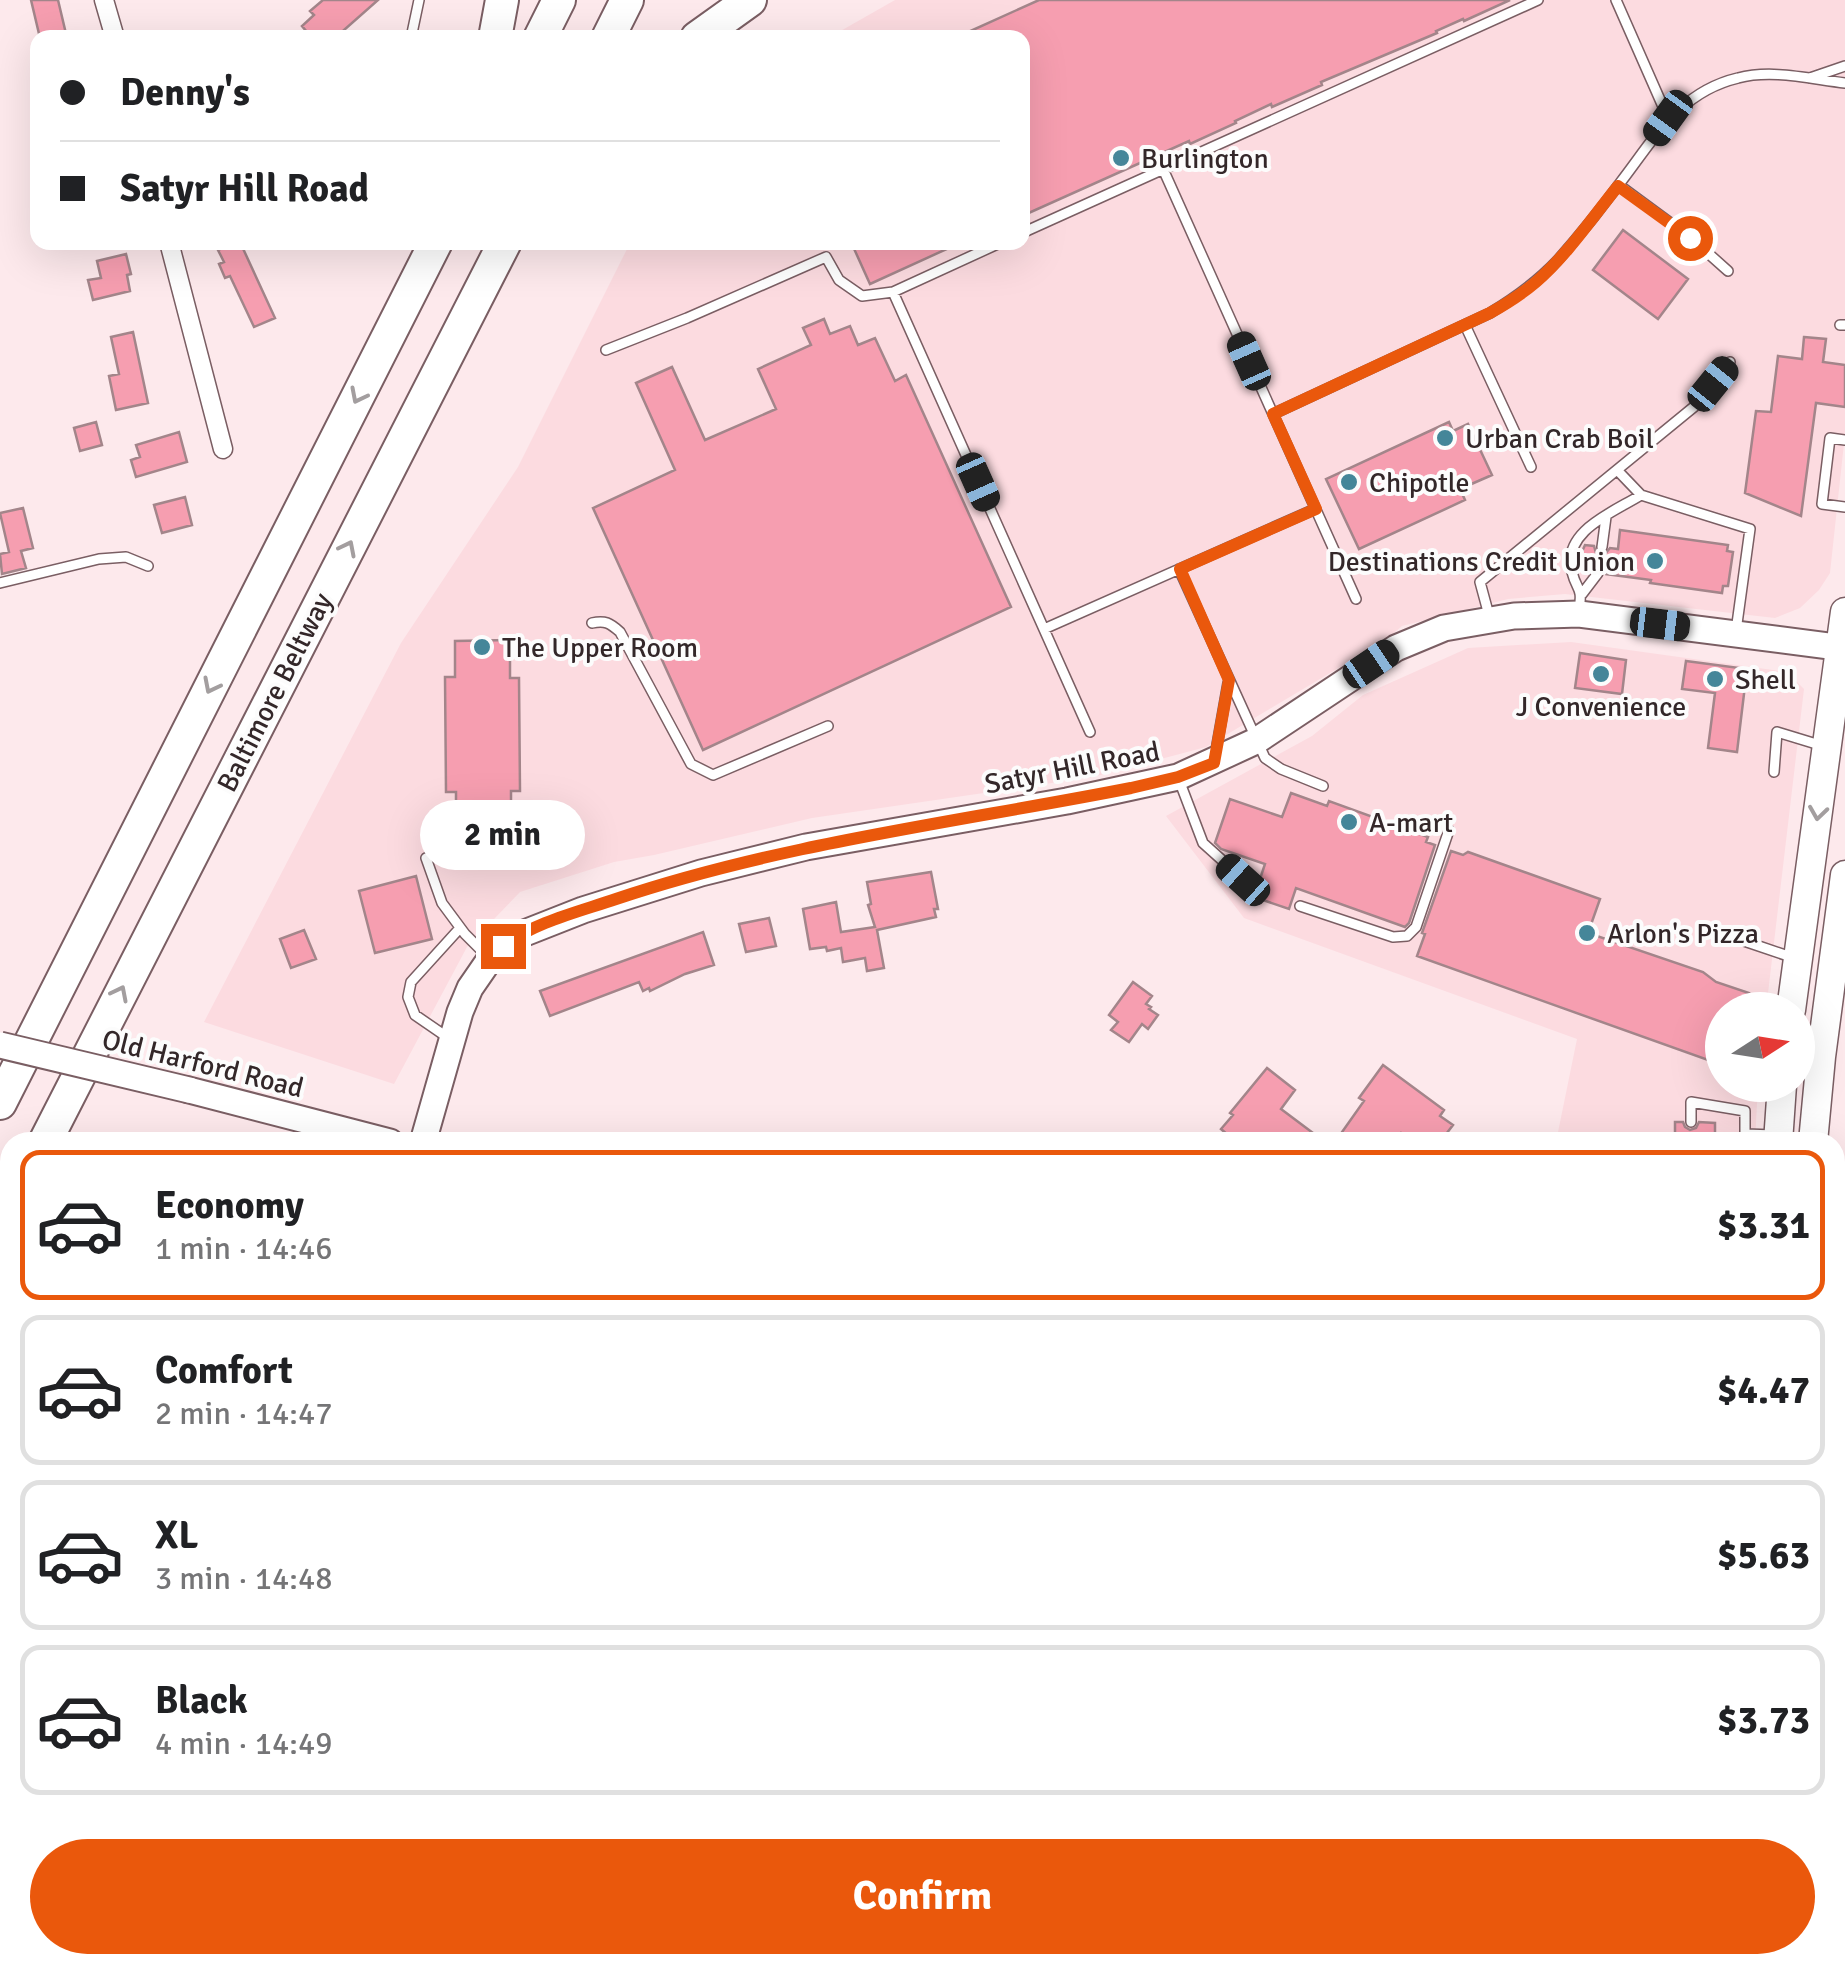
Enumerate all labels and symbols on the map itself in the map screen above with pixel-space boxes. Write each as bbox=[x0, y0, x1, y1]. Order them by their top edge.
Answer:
car bbox=[1638, 85, 1698, 151]
place label: Burlington bbox=[1141, 142, 1269, 176]
marker: Burlington bbox=[1110, 147, 1132, 169]
route start bbox=[1668, 216, 1713, 261]
car bbox=[1223, 327, 1275, 395]
car bbox=[1682, 351, 1744, 417]
one-way arrow bbox=[351, 386, 370, 404]
place label: Urban Crab Boil bbox=[1465, 422, 1654, 456]
marker: Urban Crab Boil bbox=[1434, 427, 1456, 449]
car bbox=[952, 448, 1004, 516]
place label: Chipotle bbox=[1369, 466, 1470, 500]
marker: Chipotle bbox=[1338, 471, 1360, 493]
one-way arrow bbox=[336, 540, 356, 558]
place label: Destinations Credit Union bbox=[1328, 545, 1635, 579]
marker: Destinations Credit Union bbox=[1644, 550, 1666, 572]
street label: Baltimore Beltway bbox=[210, 587, 340, 798]
car bbox=[1628, 605, 1692, 643]
place label: The Upper Room bbox=[502, 631, 698, 665]
car bbox=[1338, 635, 1404, 693]
marker: The Upper Room bbox=[471, 636, 493, 658]
marker: J Convenience bbox=[1590, 663, 1612, 685]
place label: Shell bbox=[1735, 663, 1796, 697]
marker: Shell bbox=[1704, 668, 1726, 690]
one-way arrow bbox=[204, 676, 223, 694]
place label: J Convenience bbox=[1516, 690, 1686, 724]
street label: Satyr Hill Road bbox=[982, 734, 1163, 802]
callout: 2 min bbox=[420, 801, 586, 871]
one-way arrow bbox=[1808, 805, 1829, 822]
place label: A-mart bbox=[1369, 806, 1453, 840]
marker: A-mart bbox=[1338, 811, 1360, 833]
car bbox=[1211, 849, 1275, 911]
place label: Arlon's Pizza bbox=[1607, 917, 1759, 951]
marker: Arlon's Pizza bbox=[1576, 922, 1598, 944]
route end bbox=[481, 924, 526, 969]
one-way arrow bbox=[108, 985, 127, 1003]
north arrow bbox=[1705, 992, 1815, 1102]
street label: Old Harford Road bbox=[99, 1023, 307, 1105]

